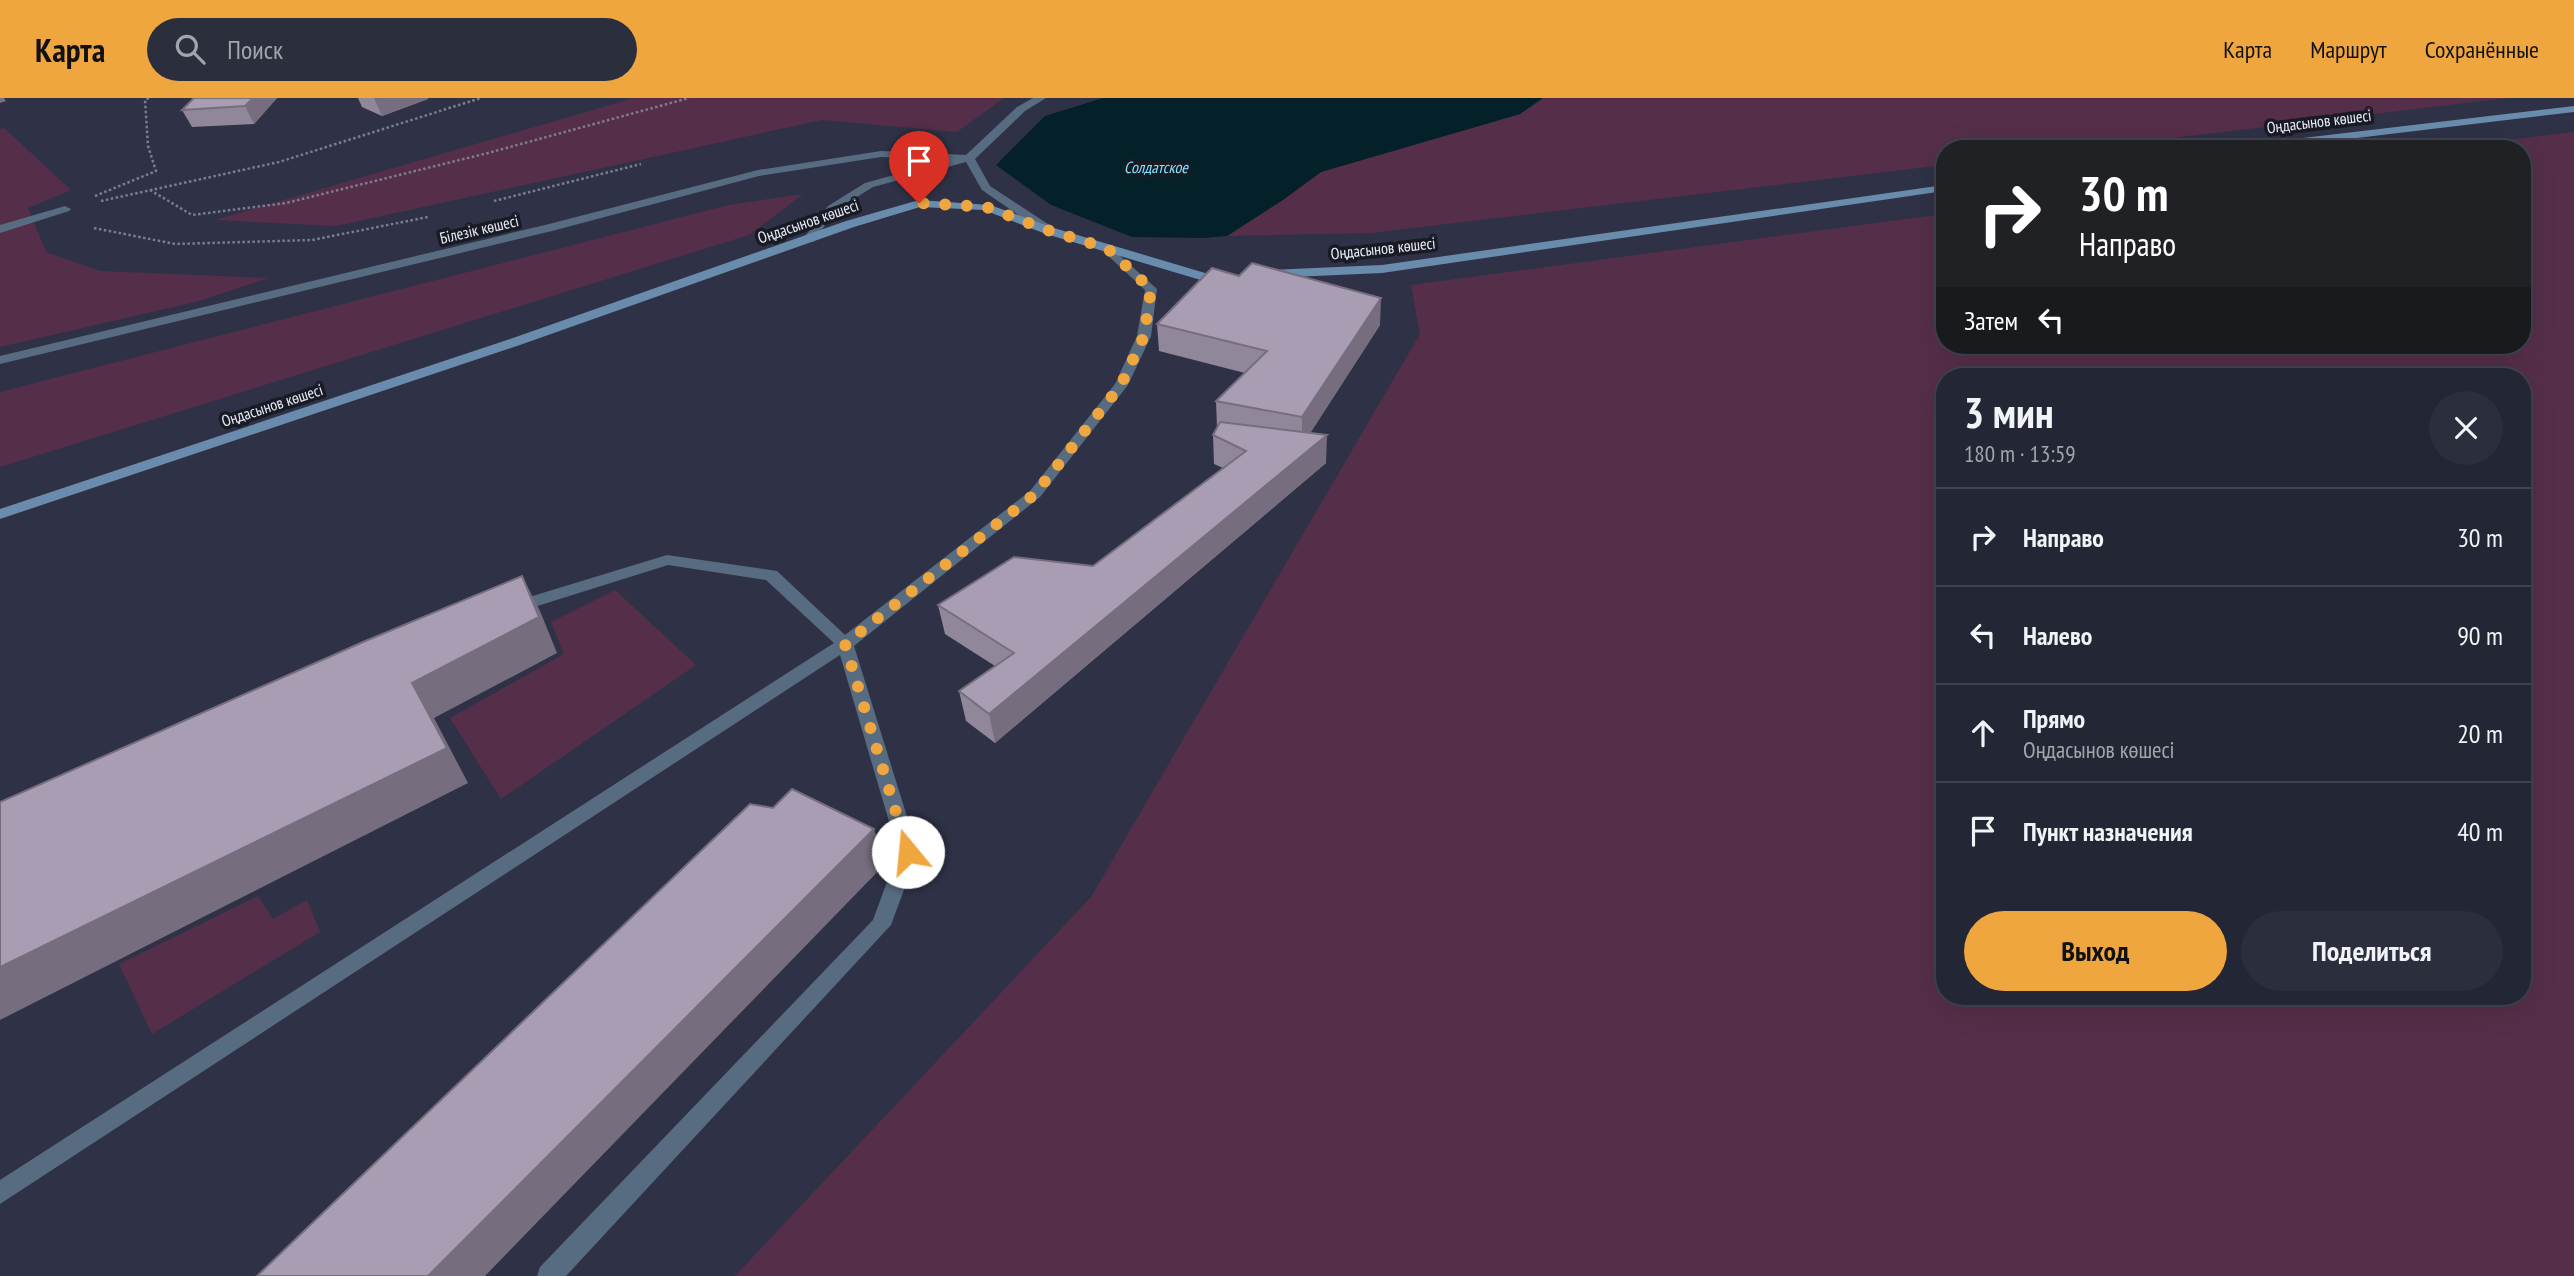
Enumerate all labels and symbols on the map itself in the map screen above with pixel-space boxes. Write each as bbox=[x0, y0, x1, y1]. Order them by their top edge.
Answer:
street label: Оңдасынов көшесі bbox=[2265, 105, 2373, 137]
pin bbox=[889, 131, 949, 203]
water label: Солдатское bbox=[1124, 157, 1189, 177]
street label: Оңдасынов көшесі bbox=[755, 194, 861, 248]
street label: Білезік көшесі bbox=[438, 210, 520, 248]
street label: Оңдасынов көшесі bbox=[1330, 233, 1436, 263]
street label: Оңдасынов көшесі bbox=[219, 379, 325, 431]
position arrow bbox=[871, 815, 945, 889]

